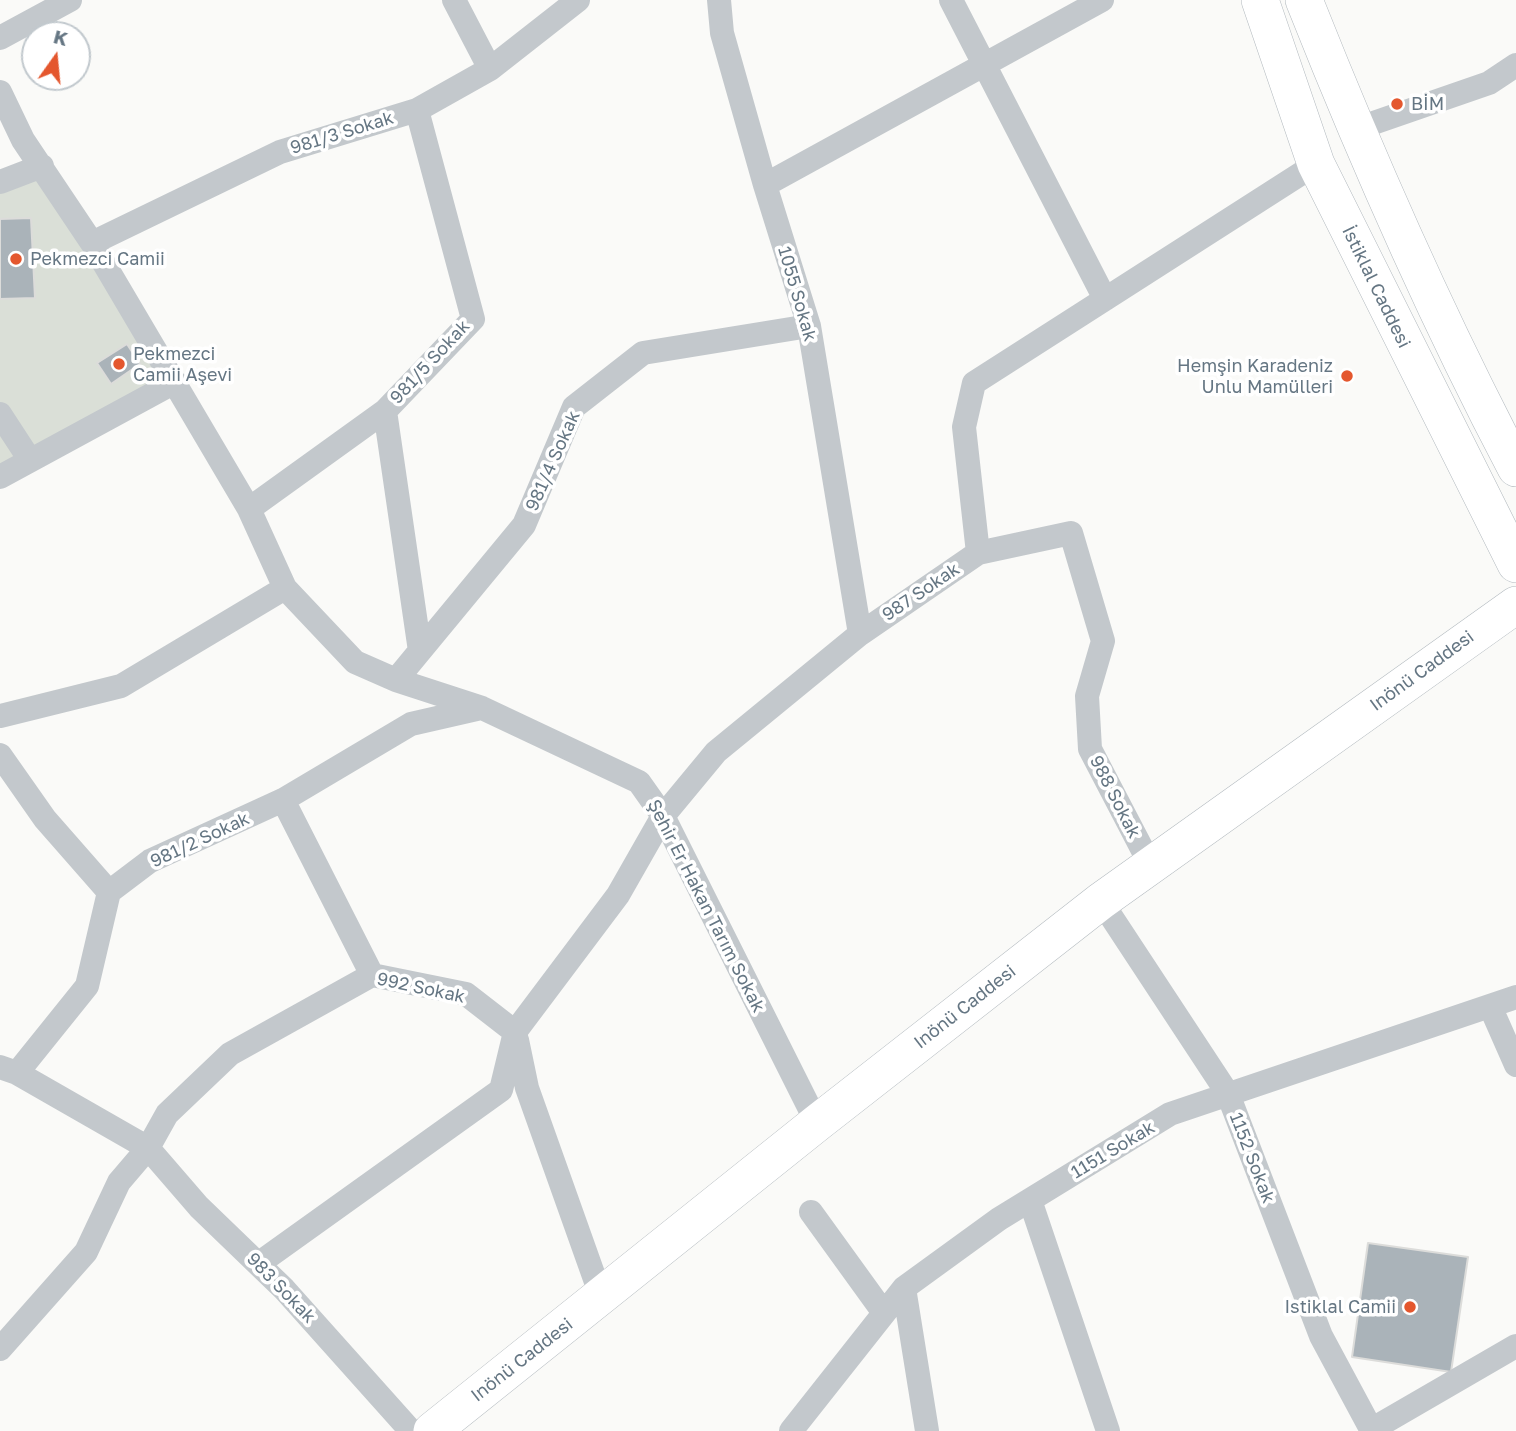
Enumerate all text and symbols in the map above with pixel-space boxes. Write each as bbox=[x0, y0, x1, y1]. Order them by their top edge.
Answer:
north arrow bbox=[21, 21, 91, 91]
text: K bbox=[51, 24, 71, 50]
place label: BİM bbox=[1411, 93, 1444, 115]
marker: BİM bbox=[1389, 96, 1405, 112]
street label: 981/3 Sokak bbox=[288, 107, 396, 159]
street label: İstiklal Caddesi bbox=[1337, 223, 1415, 351]
street label: 1055 Sokak bbox=[773, 244, 821, 344]
place label: Pekmezci Camii bbox=[30, 248, 165, 270]
marker: Pekmezci Camii bbox=[8, 251, 24, 267]
street label: 981/5 Sokak bbox=[386, 316, 474, 408]
place label: Pekmezci Camii Aşevi bbox=[133, 343, 232, 386]
place label: Hemşin Karadeniz Unlu Mamülleri bbox=[1177, 355, 1333, 398]
marker: Pekmezci Camii Aşevi bbox=[111, 356, 127, 372]
marker: Hemşin Karadeniz Unlu Mamülleri bbox=[1339, 368, 1355, 384]
street label: 981/4 Sokak bbox=[521, 408, 585, 514]
street label: 987 Sokak bbox=[878, 558, 964, 626]
street label: Inönü Caddesi bbox=[1366, 626, 1478, 716]
street label: 988 Sokak bbox=[1085, 752, 1145, 842]
street label: Şehir Er Hakan Tarım Sokak bbox=[643, 796, 769, 1016]
street label: 981/2 Sokak bbox=[147, 808, 253, 872]
street label: Inönü Caddesi bbox=[910, 961, 1020, 1053]
street label: 992 Sokak bbox=[375, 968, 467, 1008]
street label: 1152 Sokak bbox=[1225, 1110, 1279, 1206]
street label: 1151 Sokak bbox=[1067, 1117, 1159, 1183]
street label: 983 Sokak bbox=[242, 1248, 320, 1328]
place label: Istiklal Camii bbox=[1284, 1296, 1396, 1318]
marker: Istiklal Camii bbox=[1402, 1299, 1418, 1315]
street label: Inönü Caddesi bbox=[467, 1314, 577, 1406]

